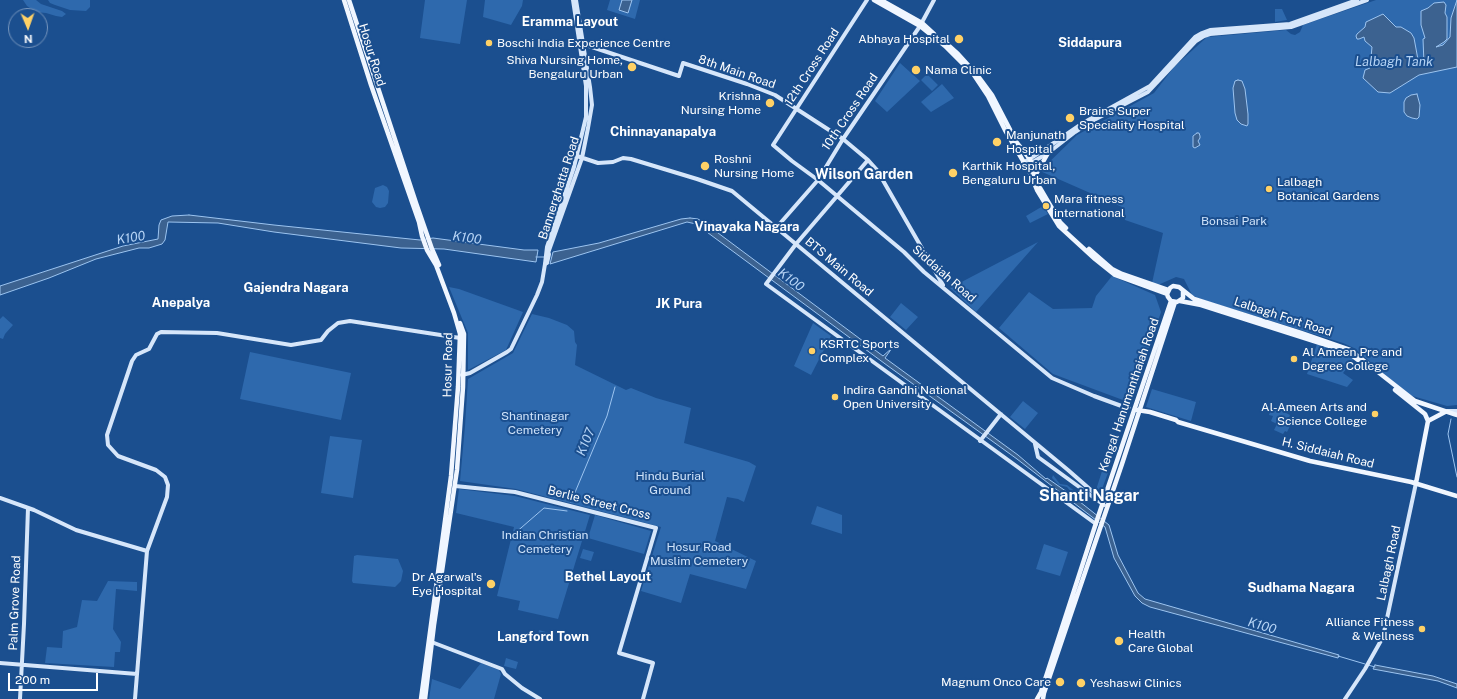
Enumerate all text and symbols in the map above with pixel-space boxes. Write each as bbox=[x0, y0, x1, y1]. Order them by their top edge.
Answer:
north arrow bbox=[8, 8, 48, 48]
district label: Eramma Layout bbox=[522, 14, 618, 30]
street label: Hosur Road bbox=[356, 22, 388, 88]
street label: 12th Cross Road bbox=[782, 26, 842, 108]
place label: Abhaya Hospital bbox=[858, 32, 950, 46]
text: N bbox=[24, 33, 33, 45]
marker: Abhaya Hospital bbox=[953, 33, 965, 45]
district label: Siddapura bbox=[1058, 35, 1122, 51]
place label: Boschi India Experience Centre bbox=[497, 36, 671, 50]
marker: Boschi India Experience Centre bbox=[484, 38, 494, 48]
street label: 8th Main Road bbox=[696, 52, 778, 92]
place label: Shiva Nursing Home, Bengaluru Urban bbox=[506, 53, 623, 81]
water label: Lalbagh Tank bbox=[1355, 54, 1433, 70]
marker: Shiva Nursing Home, Bengaluru Urban bbox=[626, 61, 638, 73]
place label: Nama Clinic bbox=[925, 63, 992, 77]
marker: Nama Clinic bbox=[910, 64, 922, 76]
street label: 10th Cross Road bbox=[819, 71, 881, 153]
place label: Krishna Nursing Home bbox=[681, 89, 761, 117]
marker: Krishna Nursing Home bbox=[764, 97, 776, 109]
place label: Brains Super Speciality Hospital bbox=[1079, 104, 1185, 132]
marker: Brains Super Speciality Hospital bbox=[1064, 112, 1076, 124]
district label: Chinnayanapalya bbox=[610, 124, 716, 140]
place label: Manjunath Hospital bbox=[1006, 128, 1065, 156]
street label: Bannerghatta Road bbox=[536, 135, 582, 241]
marker: Manjunath Hospital bbox=[991, 136, 1003, 148]
place label: Roshni Nursing Home bbox=[714, 152, 794, 180]
place label: Karthik Hospital, Bengaluru Urban bbox=[962, 159, 1057, 187]
marker: Roshni Nursing Home bbox=[699, 160, 711, 172]
district label: Wilson Garden bbox=[815, 167, 913, 183]
marker: Karthik Hospital, Bengaluru Urban bbox=[947, 167, 959, 179]
place label: Lalbagh Botanical Gardens bbox=[1277, 175, 1379, 203]
marker: Lalbagh Botanical Gardens bbox=[1264, 184, 1274, 194]
place label: Mara fitness international bbox=[1054, 192, 1125, 220]
marker: Mara fitness international bbox=[1041, 201, 1051, 211]
park label: Bonsai Park bbox=[1201, 214, 1267, 228]
district label: Vinayaka Nagara bbox=[695, 219, 799, 235]
water label: K100 bbox=[115, 228, 147, 248]
water label: K100 bbox=[452, 228, 482, 248]
street label: BTS Main Road bbox=[802, 234, 876, 300]
street label: Siddaiah Road bbox=[909, 242, 979, 306]
water label: K100 bbox=[775, 265, 807, 295]
district label: Gajendra Nagara bbox=[243, 280, 349, 296]
street label: Lalbagh Fort Road bbox=[1232, 294, 1334, 340]
district label: Anepalya bbox=[152, 295, 210, 311]
district label: JK Pura bbox=[656, 296, 702, 312]
street label: Kengal Hanumanthaiah Road bbox=[1096, 316, 1162, 474]
street label: Hosur Road bbox=[440, 332, 456, 398]
place label: KSRTC Sports Complex bbox=[820, 337, 899, 365]
place label: Al Ameen Pre and Degree College bbox=[1302, 345, 1402, 373]
marker: KSRTC Sports Complex bbox=[807, 346, 817, 356]
marker: Al Ameen Pre and Degree College bbox=[1289, 354, 1299, 364]
place label: Indira Gandhi National Open University bbox=[843, 383, 967, 411]
marker: Indira Gandhi National Open University bbox=[830, 392, 840, 402]
place label: Al-Ameen Arts and Science College bbox=[1261, 400, 1367, 428]
park label: Shantinagar Cemetery bbox=[501, 409, 569, 437]
marker: Al-Ameen Arts and Science College bbox=[1370, 409, 1380, 419]
water label: K107 bbox=[573, 426, 599, 458]
street label: H. Siddaiah Road bbox=[1280, 435, 1376, 471]
park label: Hindu Burial Ground bbox=[635, 469, 705, 497]
street label: Berlie Street Cross bbox=[546, 483, 652, 523]
district label: Shanti Nagar bbox=[1039, 486, 1139, 506]
street label: Lalbagh Road bbox=[1374, 524, 1404, 602]
park label: Indian Christian Cemetery bbox=[502, 528, 588, 556]
park label: Hosur Road Muslim Cemetery bbox=[650, 540, 748, 568]
street label: Palm Grove Road bbox=[6, 555, 24, 651]
district label: Bethel Layout bbox=[565, 569, 651, 585]
place label: Dr Agarwal's Eye Hospital bbox=[412, 570, 482, 598]
marker: Dr Agarwal's Eye Hospital bbox=[485, 578, 497, 590]
district label: Sudhama Nagara bbox=[1247, 580, 1355, 596]
water label: K100 bbox=[1246, 615, 1278, 637]
place label: Alliance Fitness & Wellness bbox=[1325, 615, 1414, 643]
marker: Alliance Fitness & Wellness bbox=[1417, 624, 1427, 634]
place label: Health Care Global bbox=[1128, 627, 1193, 655]
district label: Langford Town bbox=[497, 629, 589, 645]
marker: Health Care Global bbox=[1113, 635, 1125, 647]
scale bar bbox=[10, 665, 100, 691]
text: 200 m bbox=[15, 673, 50, 687]
place label: Magnum Onco Care bbox=[941, 675, 1051, 689]
marker: Magnum Onco Care bbox=[1054, 676, 1066, 688]
place label: Yeshaswi Clinics bbox=[1090, 676, 1181, 690]
marker: Yeshaswi Clinics bbox=[1075, 677, 1087, 689]

